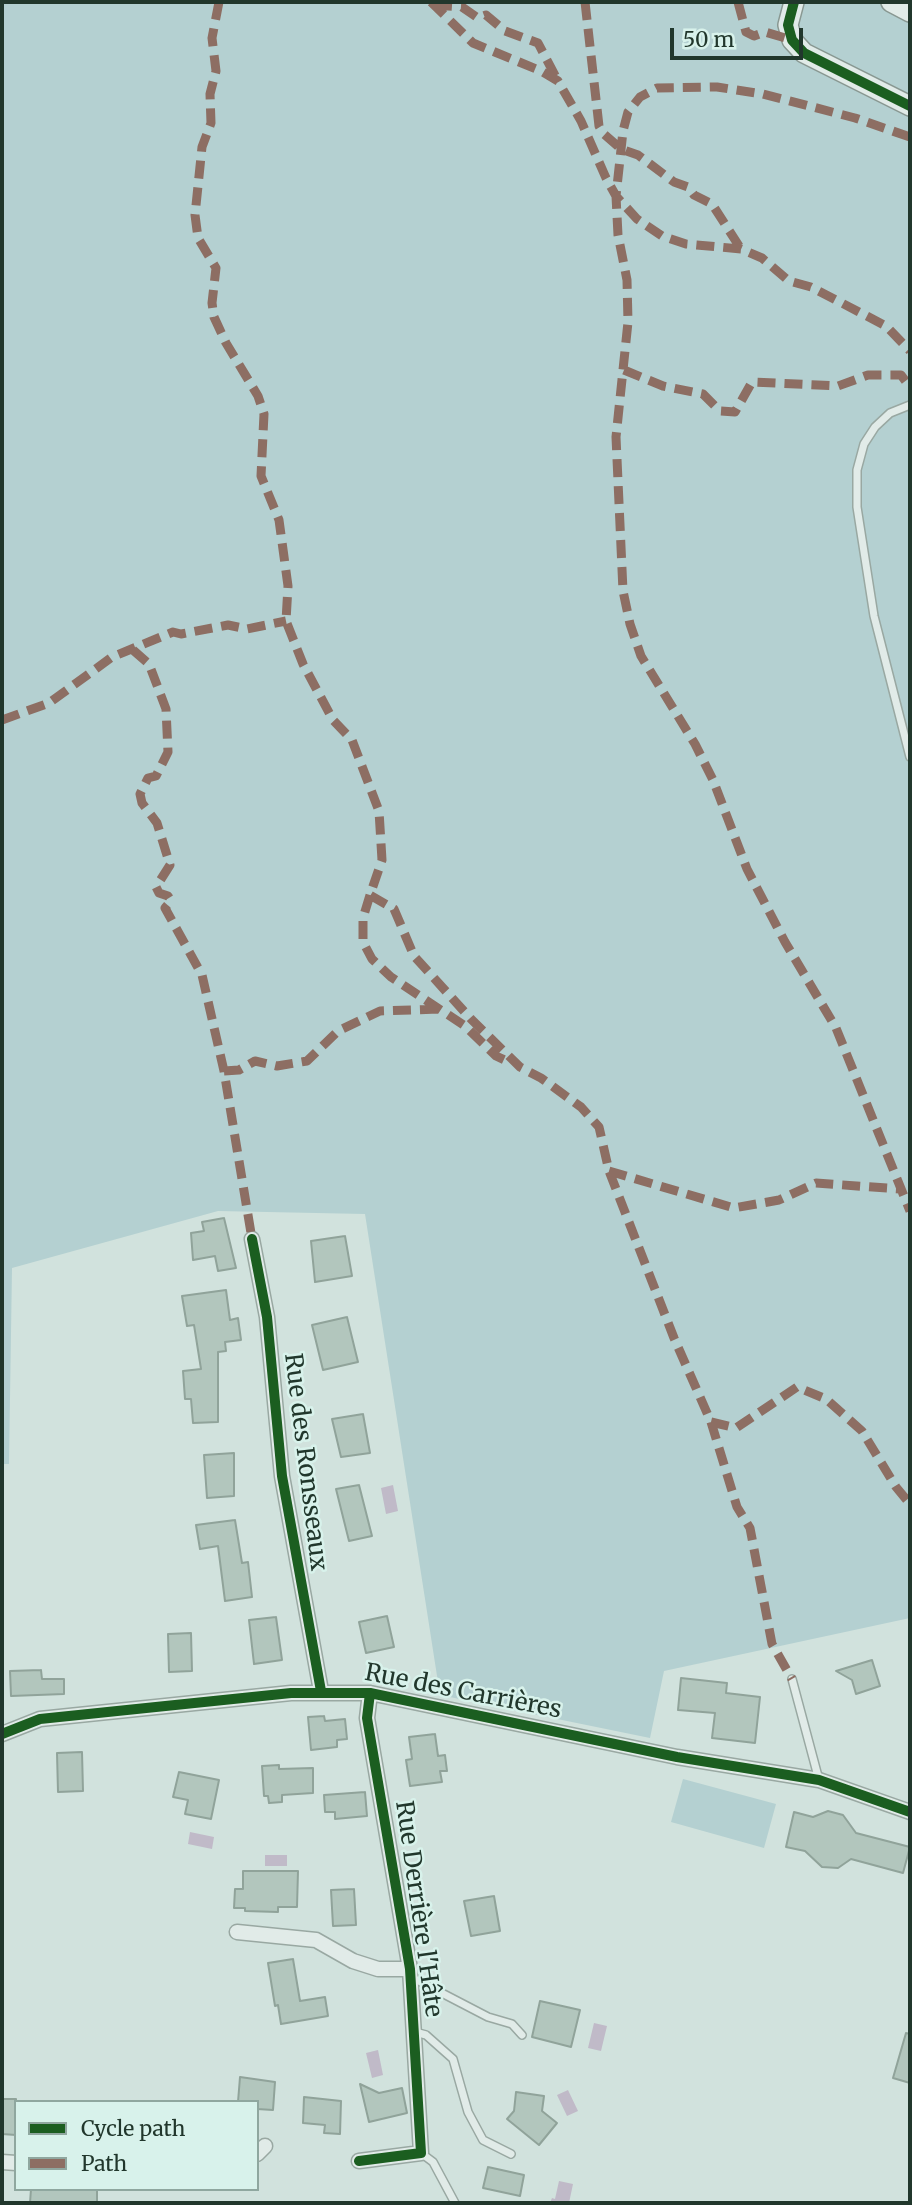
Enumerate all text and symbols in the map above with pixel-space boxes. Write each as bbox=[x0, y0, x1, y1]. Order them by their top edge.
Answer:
scale bar bbox=[674, 14, 807, 58]
text: 50 m bbox=[683, 26, 734, 53]
street label: Rue des Ronsseaux bbox=[277, 1352, 333, 1572]
street label: Rue des Carrières bbox=[362, 1659, 564, 1725]
street label: Rue Derrière l'Hâte bbox=[389, 1799, 447, 2019]
legend bbox=[14, 2100, 259, 2191]
text: Cycle path bbox=[81, 2115, 185, 2142]
text: Path bbox=[81, 2150, 127, 2177]

